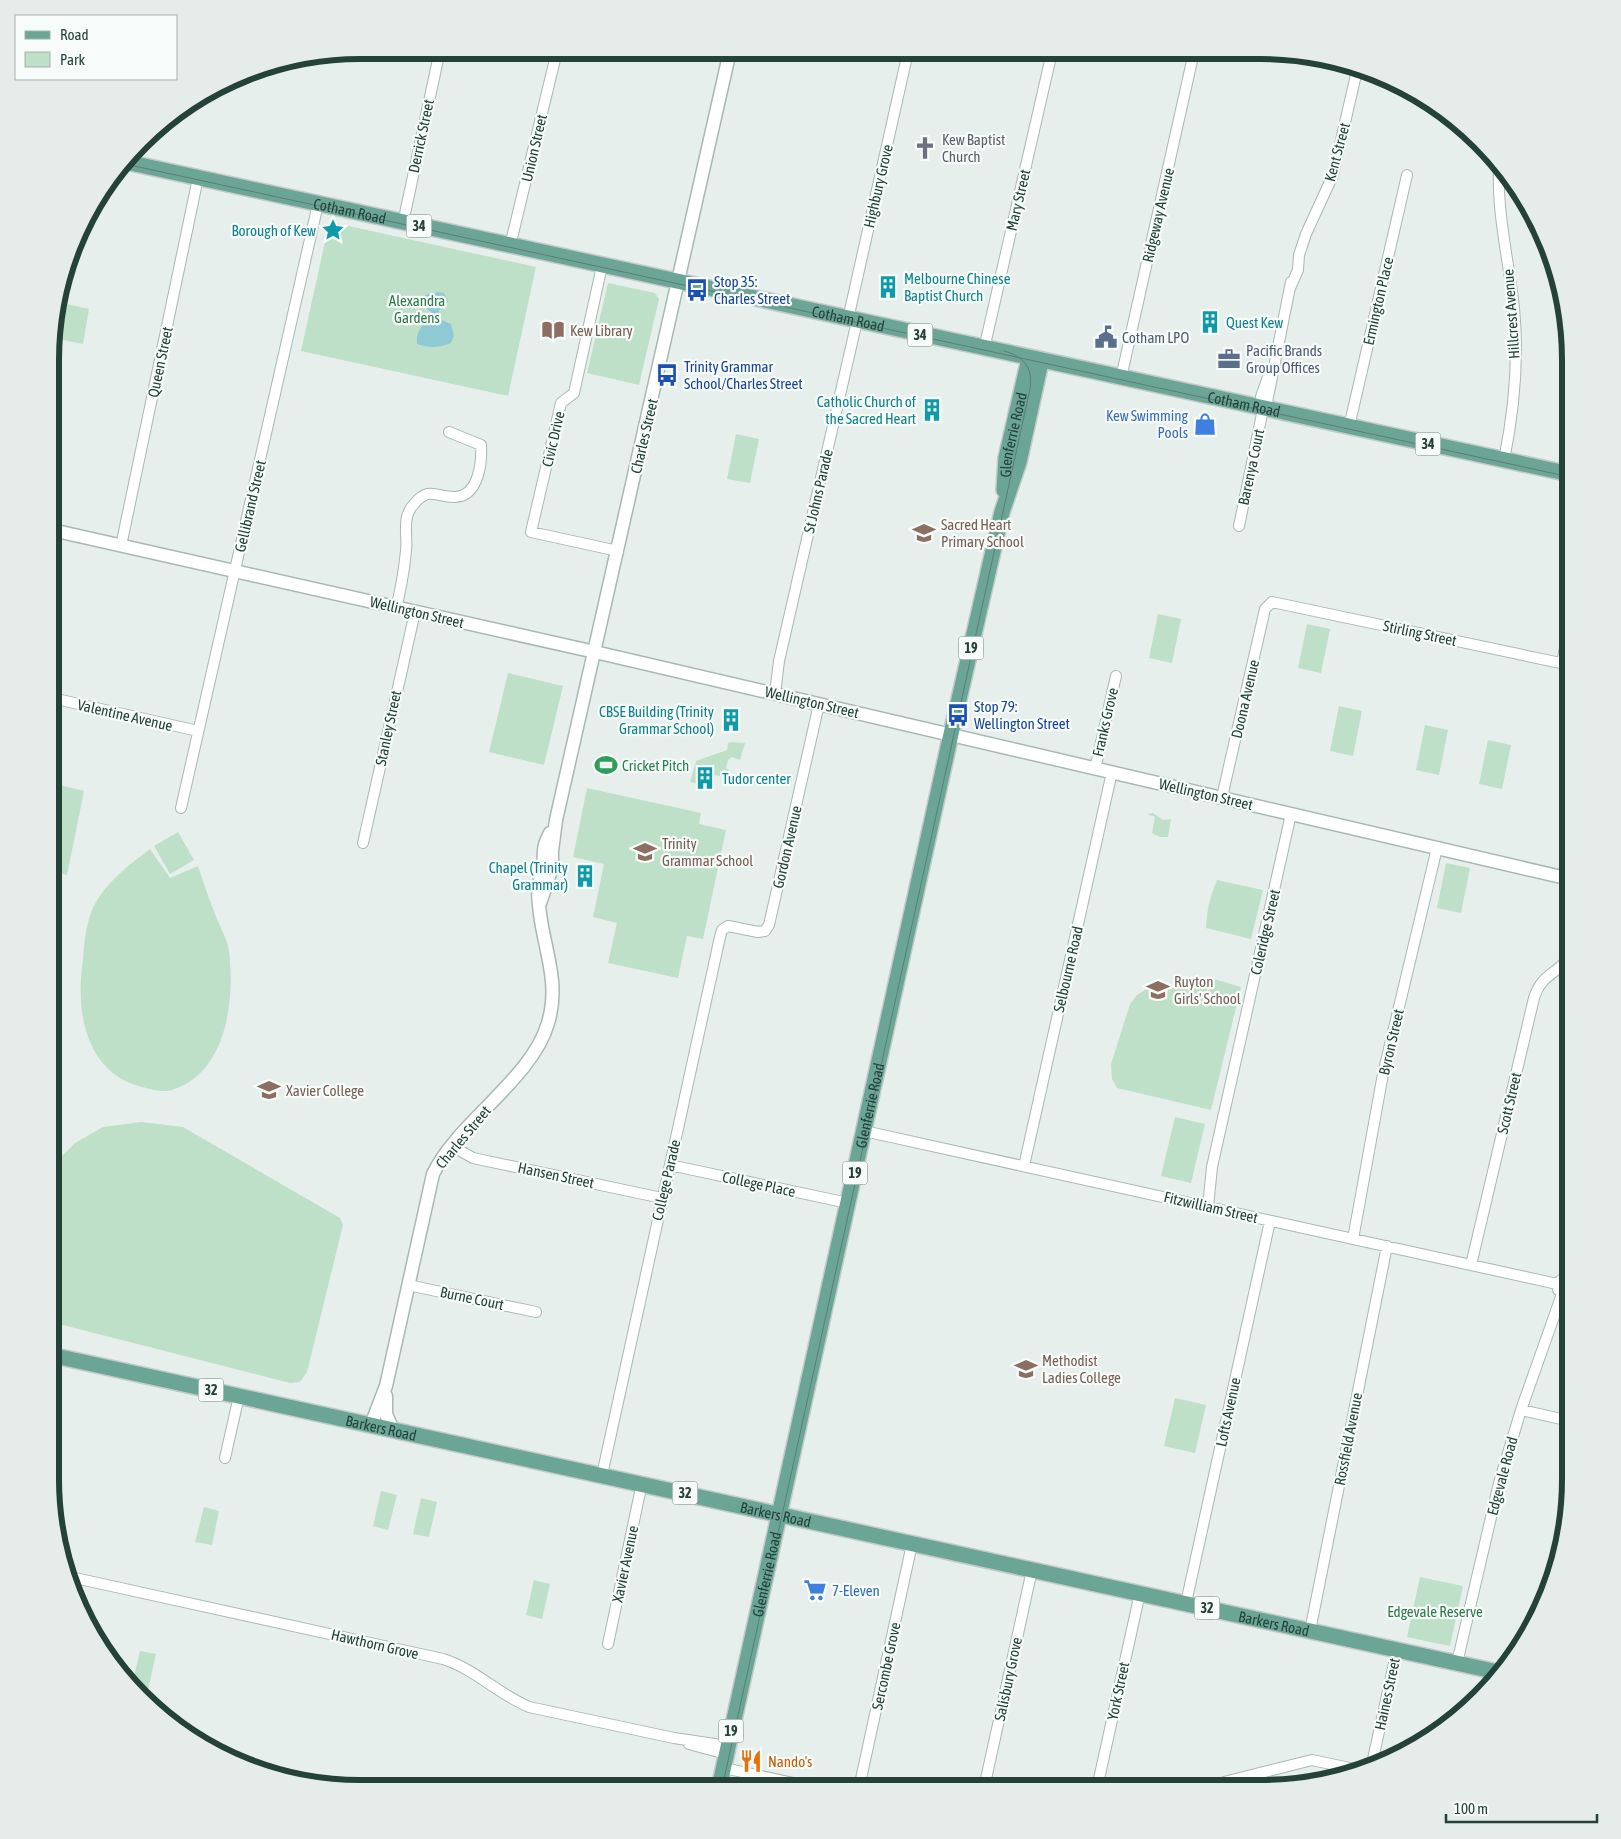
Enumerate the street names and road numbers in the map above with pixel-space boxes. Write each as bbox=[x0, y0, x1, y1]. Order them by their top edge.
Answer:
street label: Derrick Street bbox=[405, 98, 437, 174]
street label: Union Street bbox=[518, 113, 550, 183]
street label: Kent Street bbox=[1321, 121, 1353, 183]
street label: Highbury Grove bbox=[860, 142, 896, 229]
street label: Ridgeway Avenue bbox=[1139, 166, 1177, 264]
street label: Mary Street bbox=[1003, 168, 1033, 232]
street label: Cotham Road bbox=[312, 194, 388, 226]
road number: 34 bbox=[406, 215, 432, 238]
street label: Ermington Place bbox=[1360, 255, 1396, 347]
street label: Hillcrest Avenue bbox=[1499, 268, 1523, 359]
street label: Cotham Road bbox=[810, 302, 886, 334]
road number: 34 bbox=[908, 324, 932, 346]
street label: Queen Street bbox=[144, 325, 176, 399]
street label: Cotham Road bbox=[1206, 387, 1282, 420]
street label: Glenferrie Road bbox=[996, 391, 1030, 478]
street label: Charles Street bbox=[627, 397, 661, 475]
street label: Civic Drive bbox=[538, 409, 568, 468]
street label: Barenya Court bbox=[1235, 427, 1267, 507]
road number: 34 bbox=[1416, 432, 1440, 456]
street label: St Johns Parade bbox=[800, 447, 836, 535]
street label: Gellibrand Street bbox=[231, 458, 269, 554]
street label: Wellington Street bbox=[368, 593, 466, 631]
street label: Stirling Street bbox=[1382, 617, 1458, 649]
road number: 19 bbox=[958, 636, 984, 660]
street label: Doona Avenue bbox=[1228, 658, 1262, 740]
street label: Wellington Street bbox=[763, 683, 861, 721]
street label: Franks Grove bbox=[1089, 686, 1121, 758]
street label: Stanley Street bbox=[372, 689, 404, 767]
street label: Valentine Avenue bbox=[76, 696, 174, 734]
street label: Wellington Street bbox=[1157, 775, 1255, 813]
street label: Gordon Avenue bbox=[769, 804, 805, 890]
street label: Coleridge Street bbox=[1247, 888, 1283, 976]
street label: Selbourne Road bbox=[1050, 924, 1086, 1014]
street label: Byron Street bbox=[1375, 1007, 1407, 1077]
street label: Glenferrie Road bbox=[852, 1061, 887, 1150]
street label: Scott Street bbox=[1494, 1071, 1524, 1135]
street label: Charles Street bbox=[432, 1102, 494, 1172]
street label: College Parade bbox=[648, 1138, 684, 1222]
street label: Hansen Street bbox=[516, 1159, 596, 1191]
road number: 19 bbox=[842, 1162, 868, 1184]
street label: College Place bbox=[721, 1168, 797, 1200]
street label: Fitzwilliam Street bbox=[1162, 1188, 1260, 1226]
street label: Burne Court bbox=[439, 1283, 505, 1313]
street label: Lofts Avenue bbox=[1212, 1376, 1244, 1448]
road number: 32 bbox=[198, 1378, 224, 1402]
street label: Rossfield Avenue bbox=[1331, 1391, 1365, 1487]
street label: Barkers Road bbox=[344, 1411, 418, 1443]
street label: Edgevale Road bbox=[1483, 1435, 1521, 1517]
road number: 32 bbox=[672, 1482, 698, 1505]
street label: Barkers Road bbox=[739, 1498, 813, 1530]
street label: Xavier Avenue bbox=[609, 1524, 641, 1604]
street label: Glenferrie Road bbox=[748, 1530, 784, 1618]
road number: 32 bbox=[1194, 1596, 1220, 1620]
street label: Barkers Road bbox=[1237, 1607, 1311, 1639]
street label: Sercombe Grove bbox=[868, 1621, 904, 1711]
street label: Hawthorn Grove bbox=[330, 1626, 421, 1662]
street label: Salisbury Grove bbox=[991, 1635, 1025, 1722]
street label: Haines Street bbox=[1371, 1656, 1403, 1732]
street label: York Street bbox=[1104, 1660, 1132, 1722]
road number: 19 bbox=[718, 1720, 744, 1742]

